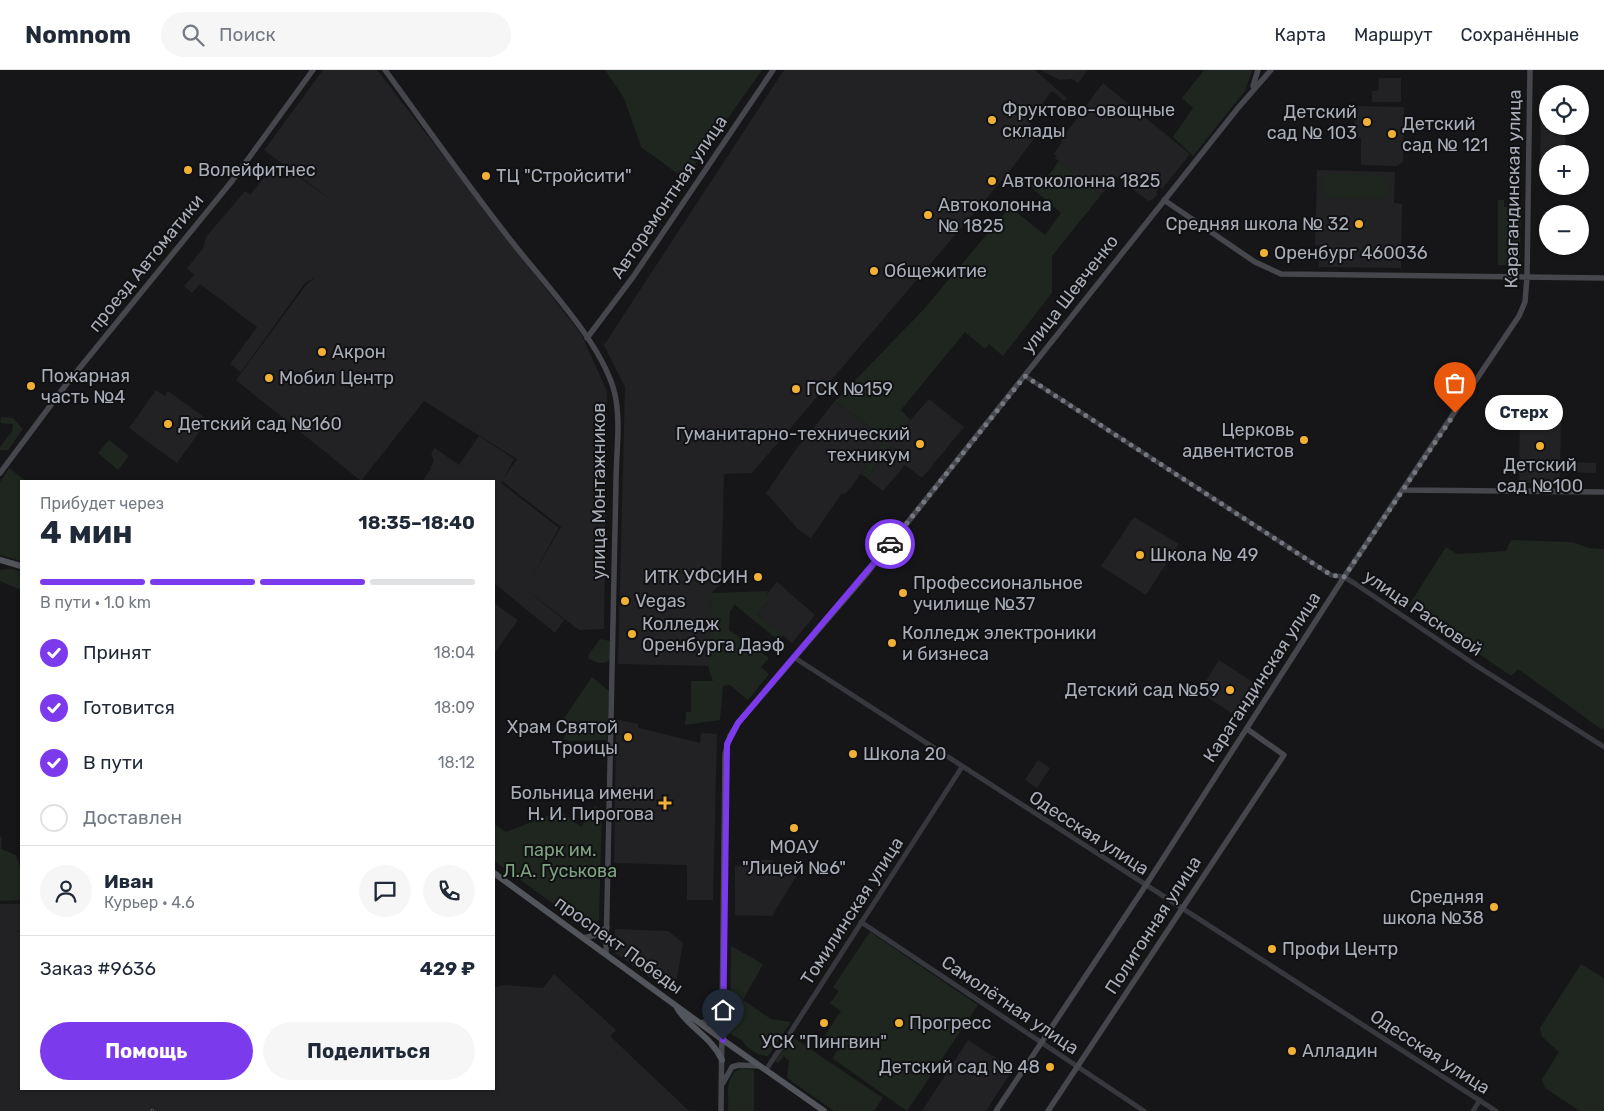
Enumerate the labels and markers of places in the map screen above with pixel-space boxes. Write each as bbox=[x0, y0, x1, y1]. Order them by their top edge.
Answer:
place label: Фруктово-овощные склады bbox=[1002, 99, 1175, 142]
place label: Детский сад № 103 bbox=[1267, 101, 1357, 144]
place label: Детский сад № 121 bbox=[1402, 113, 1488, 156]
marker: Фруктово-овощные склады bbox=[986, 114, 998, 126]
marker: Детский сад № 103 bbox=[1361, 116, 1373, 128]
marker: Детский сад № 121 bbox=[1386, 128, 1398, 140]
place label: Волейфитнес bbox=[198, 159, 316, 181]
marker: Волейфитнес bbox=[182, 164, 194, 176]
place label: ТЦ "Стройсити" bbox=[496, 165, 632, 187]
marker: ТЦ "Стройсити" bbox=[480, 170, 492, 182]
place label: Автоколонна 1825 bbox=[1002, 170, 1161, 192]
marker: Автоколонна 1825 bbox=[986, 175, 998, 187]
place label: Автоколонна № 1825 bbox=[938, 194, 1052, 237]
marker: Автоколонна № 1825 bbox=[922, 209, 934, 221]
place label: Средняя школа № 32 bbox=[1165, 213, 1349, 235]
marker: Средняя школа № 32 bbox=[1353, 218, 1365, 230]
place label: Оренбург 460036 bbox=[1274, 242, 1428, 264]
marker: Оренбург 460036 bbox=[1258, 247, 1270, 259]
place label: Общежитие bbox=[884, 260, 987, 282]
marker: Общежитие bbox=[868, 265, 880, 277]
place label: Акрон bbox=[332, 341, 386, 363]
marker: Акрон bbox=[316, 346, 328, 358]
pin bbox=[1434, 362, 1476, 413]
place label: Пожарная часть №4 bbox=[41, 365, 130, 408]
place label: Мобил Центр bbox=[279, 367, 394, 389]
marker: Мобил Центр bbox=[263, 372, 275, 384]
place label: ГСК №159 bbox=[806, 378, 893, 400]
marker: Пожарная часть №4 bbox=[25, 380, 37, 392]
marker: ГСК №159 bbox=[790, 383, 802, 395]
callout: Стерх bbox=[1485, 396, 1562, 430]
place label: Детский сад №160 bbox=[178, 413, 342, 435]
marker: Детский сад №160 bbox=[162, 418, 174, 430]
place label: Церковь адвентистов bbox=[1182, 419, 1294, 462]
place label: Гуманитарно-технический техникум bbox=[676, 423, 910, 466]
marker: Церковь адвентистов bbox=[1298, 434, 1310, 446]
marker: Гуманитарно-технический техникум bbox=[914, 438, 926, 450]
marker: Детский сад №100 bbox=[1534, 440, 1546, 452]
place label: Детский сад №100 bbox=[1497, 454, 1583, 497]
place label: Школа № 49 bbox=[1150, 544, 1258, 566]
marker: Школа № 49 bbox=[1134, 549, 1146, 561]
place label: ИТК УФСИН bbox=[644, 566, 748, 588]
marker: ИТК УФСИН bbox=[752, 571, 764, 583]
place label: Профессиональное училище №37 bbox=[913, 572, 1083, 615]
marker: Профессиональное училище №37 bbox=[897, 587, 909, 599]
place label: Vegas bbox=[635, 590, 686, 612]
marker: Vegas bbox=[619, 595, 631, 607]
place label: Колледж Оренбурга Даэф bbox=[642, 613, 785, 656]
place label: Колледж электроники и бизнеса bbox=[902, 622, 1096, 665]
marker: Колледж Оренбурга Даэф bbox=[626, 628, 638, 640]
marker: Колледж электроники и бизнеса bbox=[886, 637, 898, 649]
place label: Детский сад №59 bbox=[1065, 679, 1220, 701]
marker: Детский сад №59 bbox=[1224, 684, 1236, 696]
place label: Храм Святой Троицы bbox=[507, 716, 618, 759]
marker: Храм Святой Троицы bbox=[622, 731, 634, 743]
place label: Школа 20 bbox=[863, 743, 946, 765]
marker: Школа 20 bbox=[847, 748, 859, 760]
place label: Больница имени Н. И. Пирогова bbox=[510, 782, 654, 825]
marker: Больница имени Н. И. Пирогова bbox=[658, 796, 672, 810]
marker: МОАУ "Лицей №6" bbox=[788, 822, 800, 834]
place label: МОАУ "Лицей №6" bbox=[742, 836, 846, 879]
place label: Средняя школа №38 bbox=[1383, 886, 1484, 929]
marker: Средняя школа №38 bbox=[1488, 901, 1500, 913]
place label: Профи Центр bbox=[1282, 938, 1398, 960]
marker: Профи Центр bbox=[1266, 943, 1278, 955]
pin bbox=[702, 989, 744, 1040]
place label: Прогресс bbox=[909, 1012, 991, 1034]
marker: УСК "Пингвин" bbox=[818, 1017, 830, 1029]
marker: Прогресс bbox=[893, 1017, 905, 1029]
place label: УСК "Пингвин" bbox=[761, 1031, 887, 1053]
place label: Алладин bbox=[1302, 1040, 1378, 1062]
marker: Алладин bbox=[1286, 1045, 1298, 1057]
place label: Детский сад № 48 bbox=[879, 1056, 1040, 1078]
marker: Детский сад № 48 bbox=[1044, 1061, 1056, 1073]

